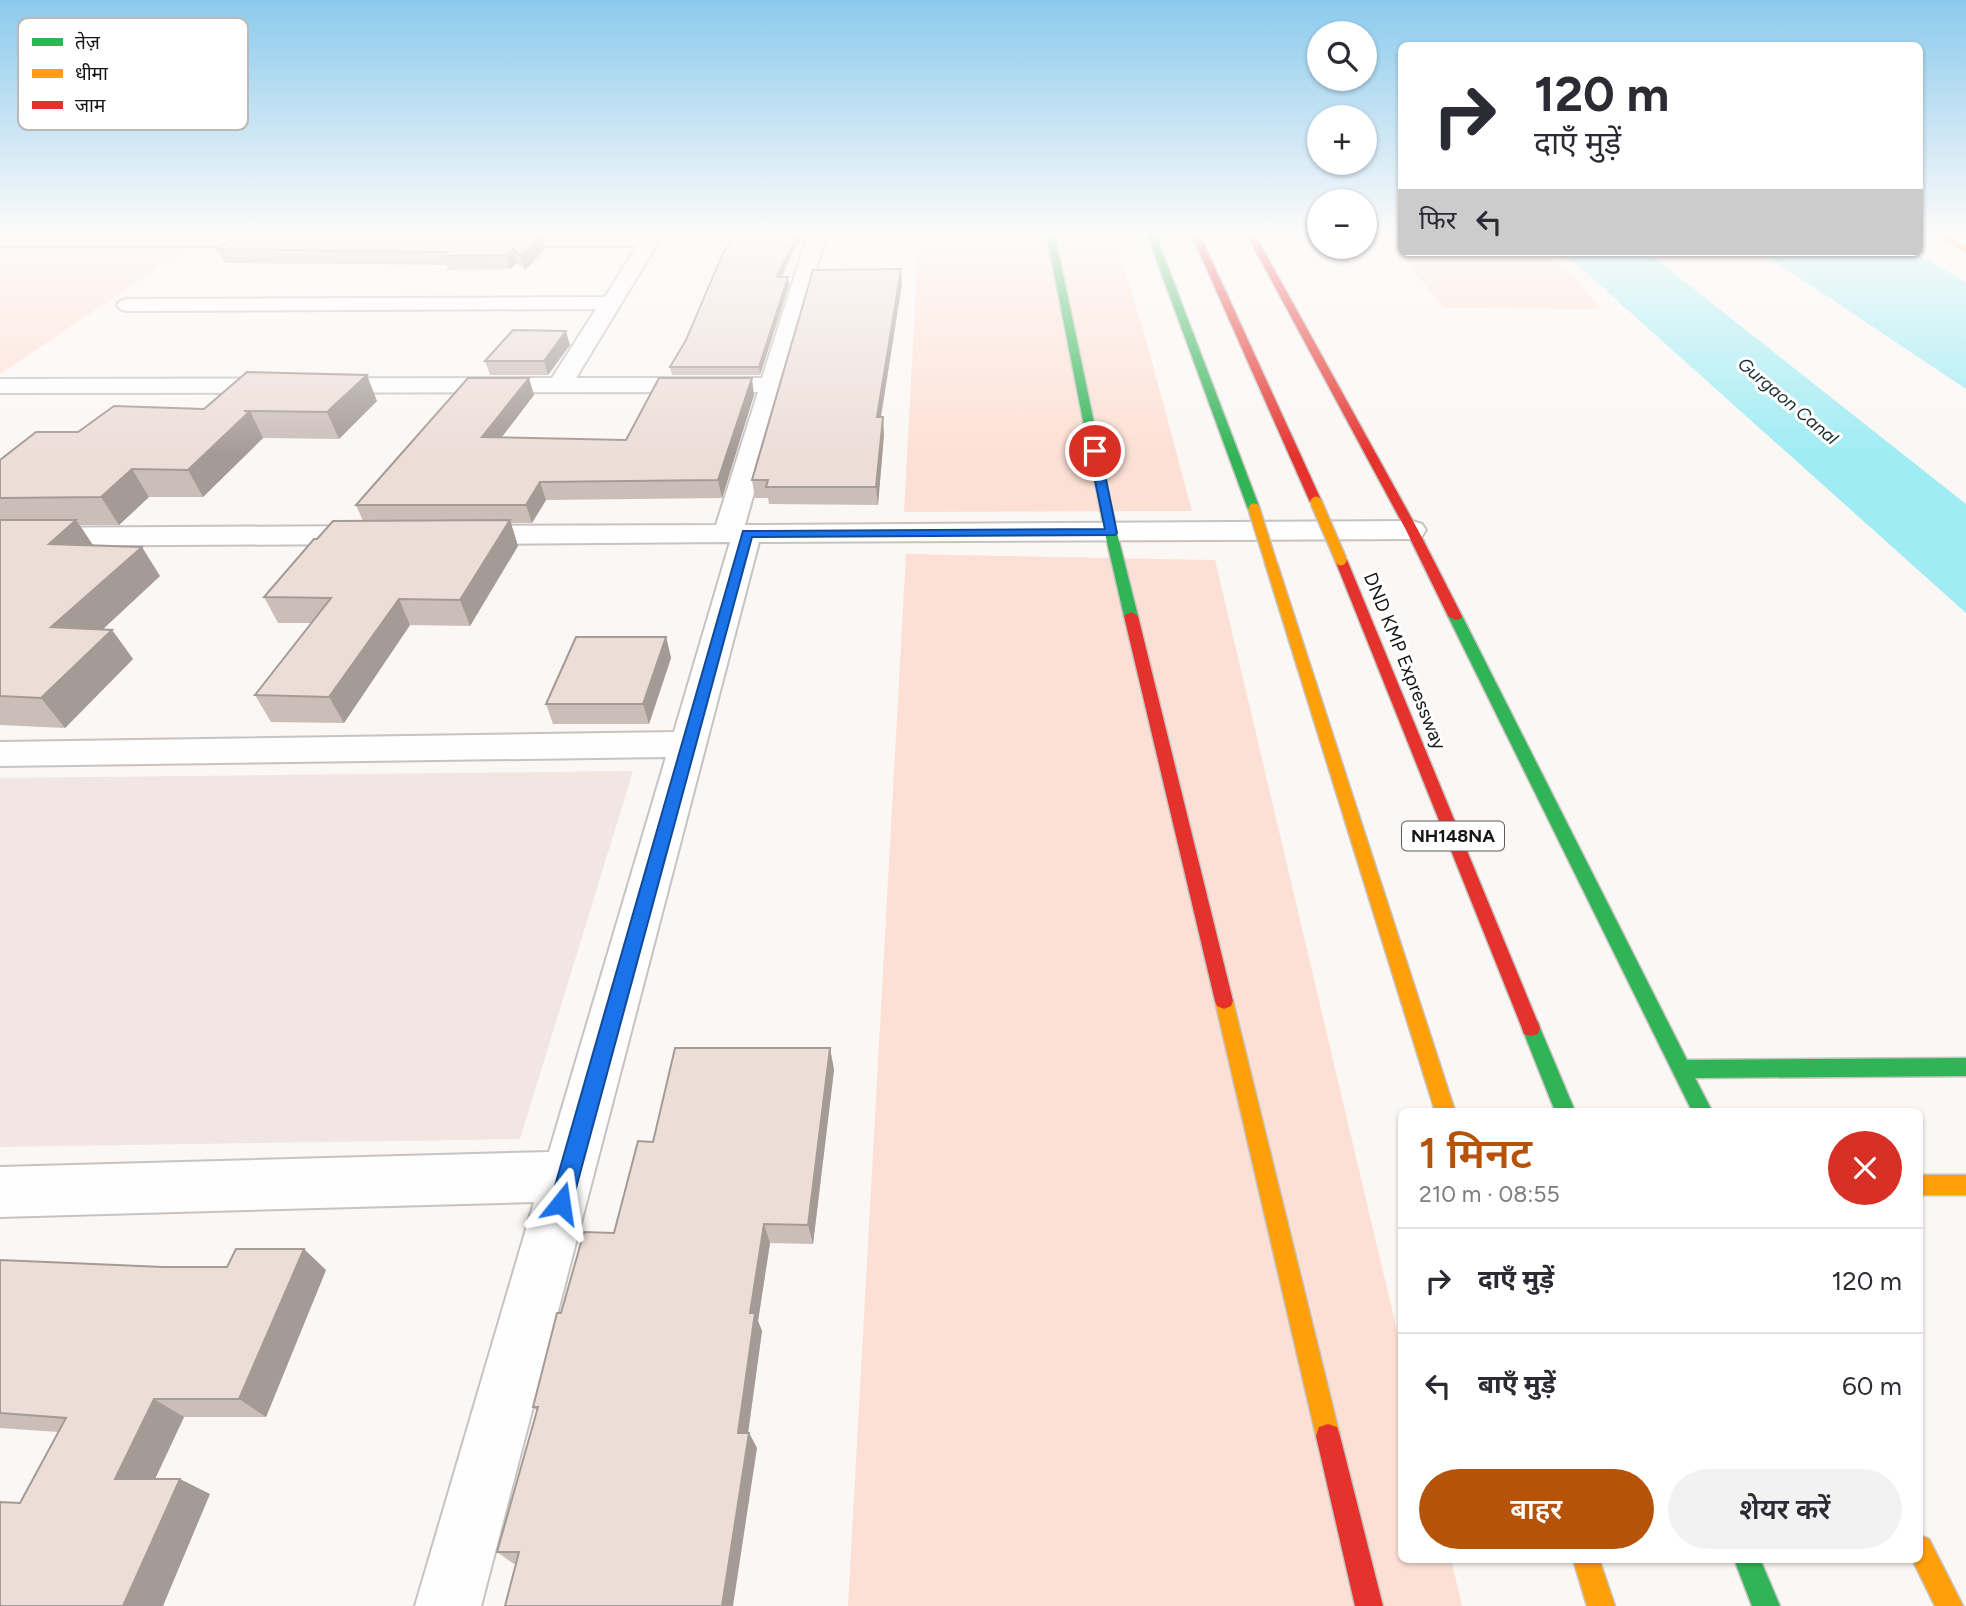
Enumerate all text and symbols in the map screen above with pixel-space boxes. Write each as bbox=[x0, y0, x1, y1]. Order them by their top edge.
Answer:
legend bbox=[18, 18, 248, 130]
map controls bbox=[1307, 21, 1377, 259]
button: search bbox=[1307, 21, 1377, 91]
text: तेज़ bbox=[75, 31, 101, 54]
text: धीमा bbox=[75, 62, 109, 85]
text: 120 m bbox=[1534, 64, 1669, 123]
icon: right bbox=[1419, 70, 1510, 161]
text: जाम bbox=[75, 94, 106, 117]
button: + bbox=[1307, 105, 1377, 175]
text: दाएँ मुड़ें bbox=[1534, 124, 1621, 162]
button: − bbox=[1307, 189, 1377, 259]
icon: left bbox=[1470, 203, 1508, 241]
text: फिर bbox=[1419, 204, 1456, 236]
water label: Gurgaon Canal bbox=[1733, 353, 1843, 450]
pin bbox=[1065, 421, 1125, 481]
icon: arrive bbox=[1076, 432, 1114, 470]
street label: DND KMP Expressway bbox=[1359, 569, 1451, 753]
road number: NH148NA bbox=[1402, 822, 1504, 850]
text: 1 मिनट bbox=[1419, 1128, 1532, 1179]
button: close bbox=[1828, 1131, 1902, 1205]
position arrow bbox=[524, 1166, 598, 1240]
text: 210 m · 08:55 bbox=[1419, 1180, 1560, 1208]
icon: right bbox=[1419, 1262, 1457, 1300]
text: दाएँ मुड़ें bbox=[1478, 1263, 1554, 1295]
text: 120 m bbox=[1832, 1265, 1902, 1297]
icon: left bbox=[1419, 1367, 1457, 1405]
text: बाएँ मुड़ें bbox=[1478, 1368, 1555, 1400]
text: 60 m bbox=[1842, 1370, 1902, 1402]
button: बाहर bbox=[1419, 1469, 1654, 1549]
button: शेयर करें bbox=[1668, 1469, 1902, 1549]

